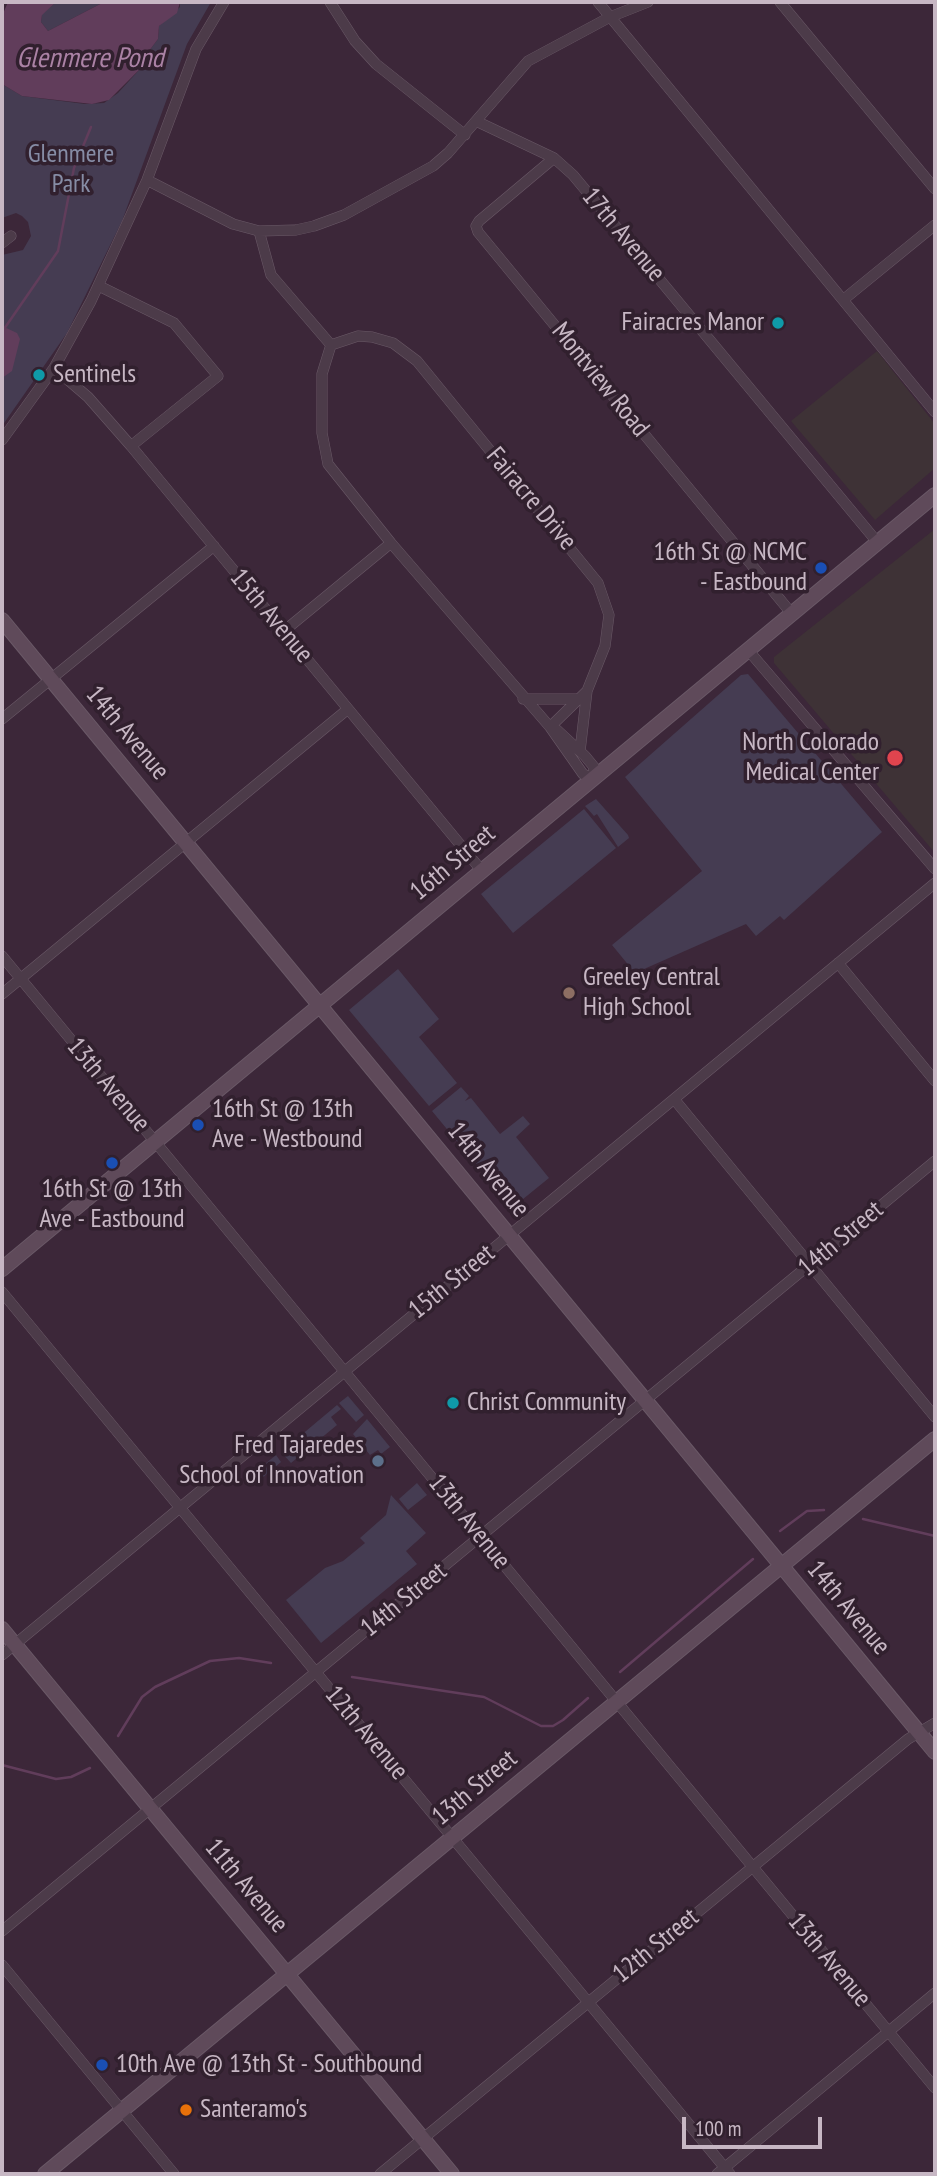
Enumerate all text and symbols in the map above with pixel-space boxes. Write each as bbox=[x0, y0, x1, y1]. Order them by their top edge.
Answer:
water label: Glenmere Pond bbox=[16, 42, 164, 76]
park label: Glenmere Park bbox=[28, 139, 114, 200]
street label: 17th Avenue bbox=[575, 182, 671, 288]
place label: Fairacres Manor bbox=[622, 307, 764, 339]
marker: Fairacres Manor bbox=[770, 315, 786, 331]
street label: Montview Road bbox=[545, 317, 655, 443]
place label: Sentinels bbox=[53, 359, 136, 391]
marker: Sentinels bbox=[31, 367, 47, 383]
street label: Fairacre Drive bbox=[479, 441, 583, 557]
place label: 16th St @ NCMC - Eastbound bbox=[654, 537, 807, 598]
marker: 16th St @ NCMC - Eastbound bbox=[813, 560, 829, 576]
street label: 15th Avenue bbox=[223, 563, 319, 669]
street label: 14th Avenue bbox=[79, 680, 175, 786]
place label: North Colorado Medical Center bbox=[742, 727, 879, 788]
marker: North Colorado Medical Center bbox=[885, 748, 905, 768]
street label: 16th Street bbox=[404, 818, 502, 908]
place label: Greeley Central High School bbox=[583, 962, 720, 1024]
marker: Greeley Central High School bbox=[561, 985, 577, 1001]
street label: 13th Avenue bbox=[60, 1032, 156, 1138]
place label: 16th St @ 13th Ave - Westbound bbox=[212, 1094, 363, 1156]
street label: 14th Avenue bbox=[440, 1116, 536, 1224]
marker: 16th St @ 13th Ave - Westbound bbox=[190, 1117, 206, 1133]
marker: 16th St @ 13th Ave - Eastbound bbox=[104, 1155, 120, 1171]
place label: 16th St @ 13th Ave - Eastbound bbox=[40, 1174, 184, 1236]
street label: 14th Street bbox=[792, 1194, 890, 1284]
street label: 15th Street bbox=[403, 1238, 501, 1326]
place label: Christ Community bbox=[467, 1387, 626, 1419]
marker: Christ Community bbox=[445, 1395, 461, 1411]
place label: Fred Tajaredes School of Innovation bbox=[179, 1430, 364, 1492]
marker: Fred Tajaredes School of Innovation bbox=[370, 1453, 386, 1469]
street label: 13th Avenue bbox=[421, 1468, 517, 1576]
street label: 14th Avenue bbox=[800, 1555, 896, 1661]
street label: 14th Street bbox=[355, 1556, 453, 1644]
street label: 12th Avenue bbox=[318, 1680, 414, 1786]
street label: 13th Street bbox=[426, 1743, 524, 1833]
street label: 11th Avenue bbox=[198, 1833, 294, 1939]
street label: 12th Street bbox=[607, 1902, 705, 1990]
street label: 13th Avenue bbox=[781, 1907, 877, 2013]
place label: 10th Ave @ 13th St - Southbound bbox=[116, 2049, 422, 2081]
marker: 10th Ave @ 13th St - Southbound bbox=[94, 2057, 110, 2073]
place label: Santeramo's bbox=[200, 2094, 307, 2126]
marker: Santeramo's bbox=[178, 2102, 194, 2118]
scale bar bbox=[685, 2102, 825, 2146]
text: 100 m bbox=[695, 2115, 741, 2142]

